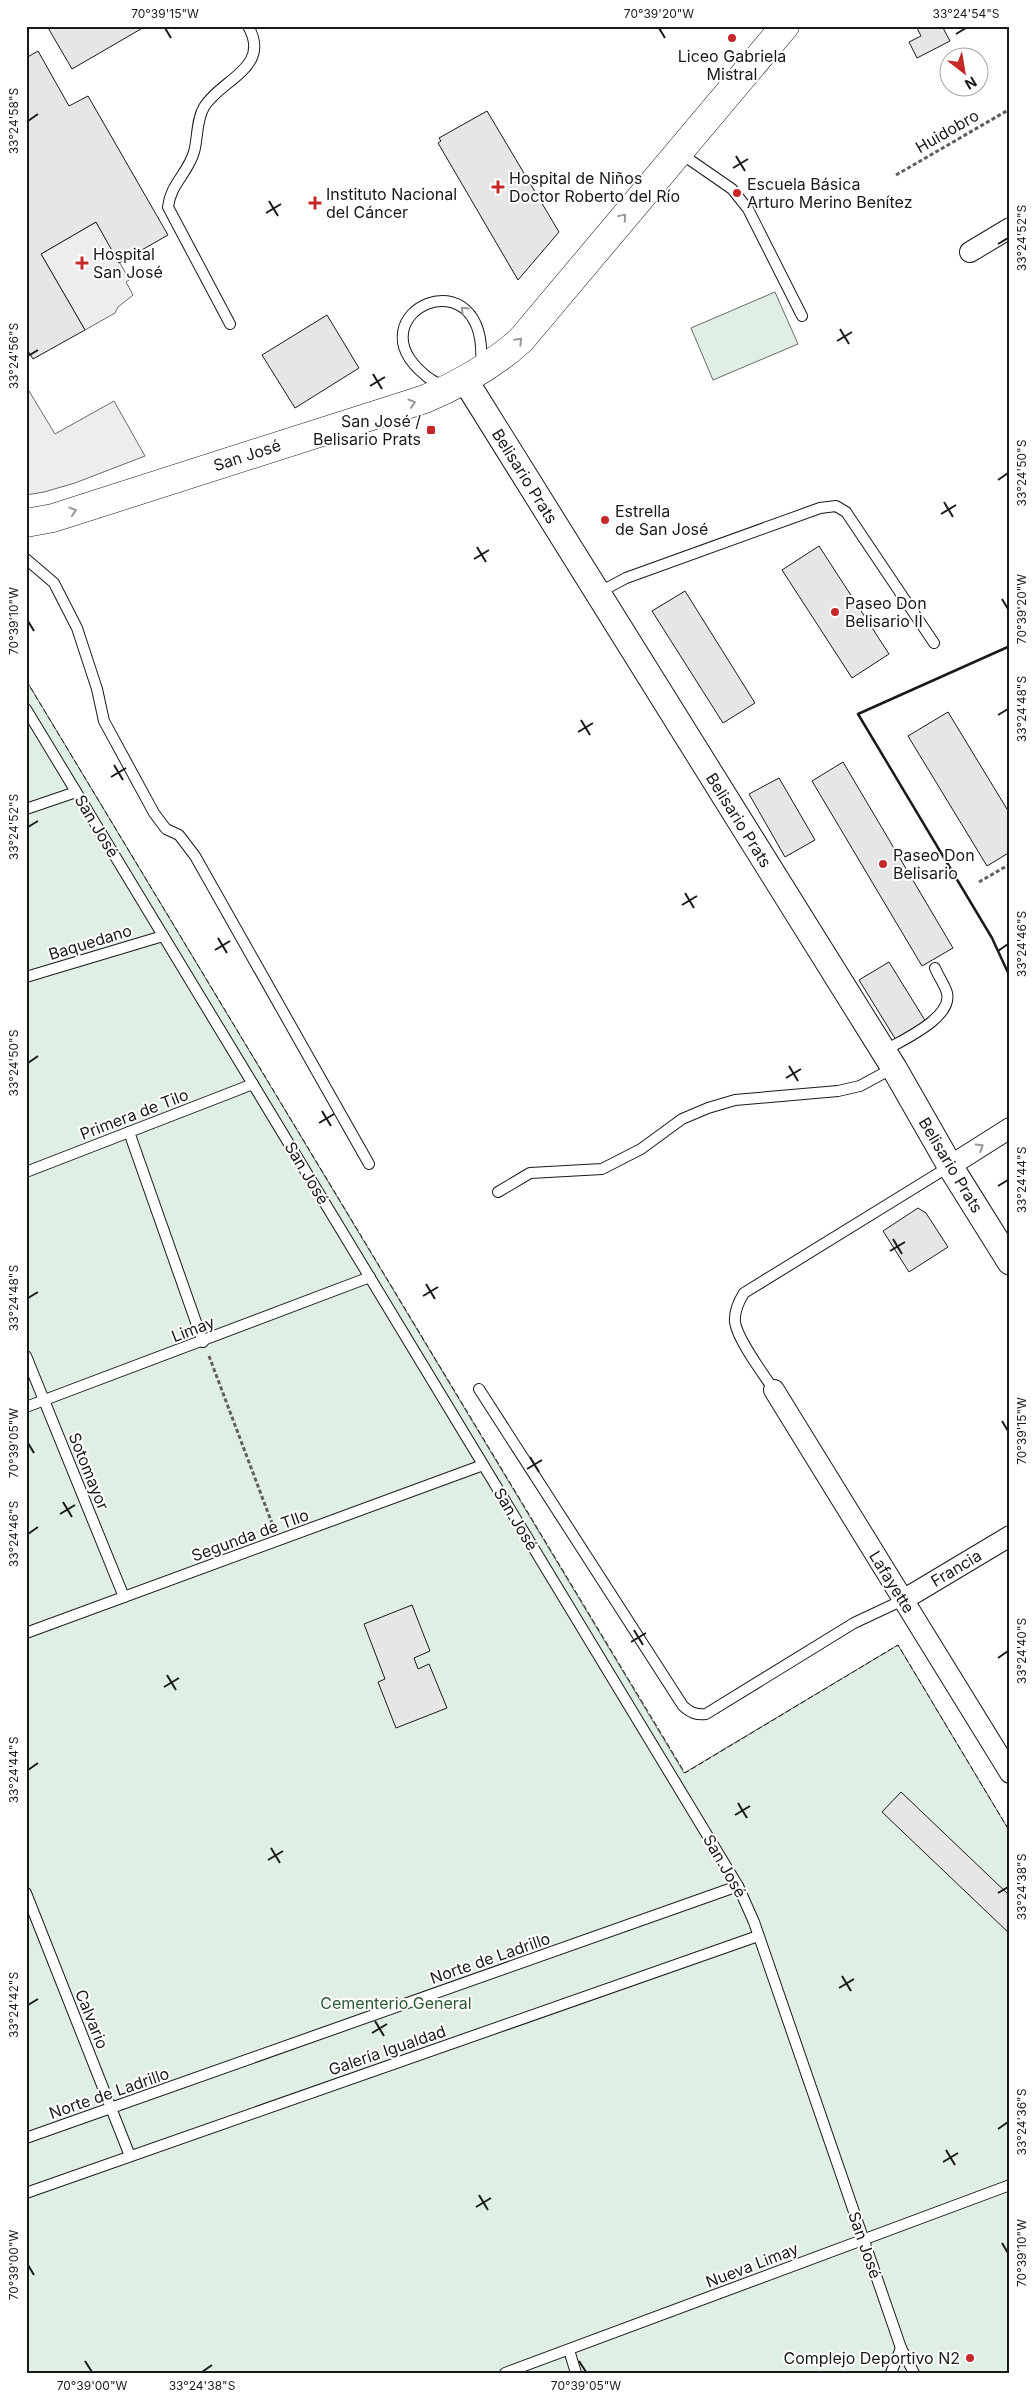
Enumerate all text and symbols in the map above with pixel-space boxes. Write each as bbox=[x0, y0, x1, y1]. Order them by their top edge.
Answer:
text: 70°39'15"W bbox=[131, 6, 199, 21]
text: 70°39'20"W bbox=[624, 6, 694, 21]
text: 33°24'54"S bbox=[933, 6, 1000, 21]
marker: Liceo Gabriela Mistral bbox=[726, 32, 738, 44]
place label: Liceo Gabriela Mistral bbox=[678, 46, 786, 84]
north arrow bbox=[938, 48, 988, 98]
text: N bbox=[962, 74, 980, 94]
text: 33°24'58"S bbox=[6, 87, 21, 154]
street label: Huidobro bbox=[912, 105, 982, 157]
place label: Hospital de Niños Doctor Roberto del Río bbox=[509, 168, 680, 206]
place label: Escuela Básica Arturo Merino Benítez bbox=[747, 174, 912, 212]
marker: Hospital de Niños Doctor Roberto del Río bbox=[491, 180, 505, 194]
place label: Instituto Nacional del Cáncer bbox=[326, 184, 457, 222]
marker: Escuela Básica Arturo Merino Benítez bbox=[731, 187, 743, 199]
marker: Instituto Nacional del Cáncer bbox=[308, 196, 322, 210]
text: 33°24'52"S bbox=[1014, 204, 1029, 271]
one-way arrow bbox=[618, 213, 627, 222]
place label: Hospital San José bbox=[93, 244, 163, 282]
marker: Hospital San José bbox=[75, 256, 89, 270]
one-way arrow bbox=[460, 307, 469, 316]
text: 33°24'56"S bbox=[6, 322, 21, 389]
one-way arrow bbox=[513, 338, 522, 347]
one-way arrow bbox=[407, 399, 415, 409]
place label: San José / Belisario Prats bbox=[313, 411, 421, 449]
marker: San José / Belisario Prats bbox=[425, 424, 437, 436]
street label: Belisario Prats bbox=[488, 425, 562, 527]
street label: San José bbox=[211, 435, 283, 475]
text: 33°24'50"S bbox=[1014, 439, 1029, 506]
place label: Estrella de San José bbox=[615, 501, 708, 539]
one-way arrow bbox=[69, 507, 77, 517]
marker: Estrella de San José bbox=[599, 514, 611, 526]
text: 70°39'20"W bbox=[1014, 574, 1029, 644]
text: 70°39'10"W bbox=[6, 587, 21, 655]
place label: Paseo Don Belisario II bbox=[845, 593, 927, 631]
marker: Paseo Don Belisario II bbox=[829, 606, 841, 618]
text: 33°24'48"S bbox=[1014, 676, 1029, 742]
street label: Belisario Prats bbox=[702, 769, 776, 871]
street label: San José bbox=[70, 791, 124, 861]
text: 33°24'52"S bbox=[6, 793, 21, 860]
place label: Paseo Don Belisario bbox=[893, 845, 975, 883]
marker: Paseo Don Belisario bbox=[877, 858, 889, 870]
text: 33°24'46"S bbox=[1014, 911, 1029, 977]
street label: Baquedano bbox=[46, 920, 134, 964]
text: 33°24'50"S bbox=[6, 1029, 21, 1096]
street label: Primera de Tilo bbox=[77, 1084, 191, 1144]
street label: Belisario Prats bbox=[915, 1114, 987, 1216]
street label: San José bbox=[280, 1138, 334, 1208]
one-way arrow bbox=[974, 1144, 983, 1154]
text: 33°24'44"S bbox=[1014, 1146, 1029, 1213]
text: 33°24'48"S bbox=[6, 1265, 21, 1331]
street label: Limay bbox=[169, 1312, 217, 1346]
text: 70°39'15"W bbox=[1014, 1397, 1029, 1465]
text: 70°39'05"W bbox=[6, 1408, 21, 1478]
street label: Sotomayor bbox=[64, 1429, 114, 1513]
street label: San José bbox=[489, 1484, 543, 1554]
text: 33°24'46"S bbox=[6, 1501, 21, 1567]
street label: Segunda de TIlo bbox=[189, 1505, 311, 1565]
street label: Francia bbox=[927, 1545, 985, 1591]
street label: Lafayette bbox=[865, 1547, 919, 1617]
text: 33°24'40"S bbox=[1014, 1617, 1029, 1684]
text: 33°24'44"S bbox=[6, 1736, 21, 1803]
street label: San José bbox=[699, 1831, 751, 1901]
text: 33°24'38"S bbox=[1014, 1853, 1029, 1920]
street label: Norte de Ladrillo bbox=[427, 1928, 553, 1988]
text: 33°24'42"S bbox=[6, 1972, 21, 2038]
street label: Calvario bbox=[71, 1986, 113, 2052]
park label: Cementerio General bbox=[320, 1993, 472, 2013]
street label: Galería Igualdad bbox=[326, 2021, 448, 2079]
street label: Norte de Ladrillo bbox=[46, 2063, 172, 2123]
text: 33°24'36"S bbox=[1014, 2088, 1029, 2155]
street label: San José bbox=[844, 2209, 886, 2281]
text: 70°39'10"W bbox=[1014, 2219, 1029, 2287]
text: 70°39'00"W bbox=[6, 2230, 21, 2300]
street label: Nueva Limay bbox=[703, 2238, 801, 2292]
place label: Complejo Deportivo N2 bbox=[784, 2348, 960, 2368]
marker: Complejo Deportivo N2 bbox=[964, 2352, 976, 2364]
text: 70°39'00"W bbox=[57, 2378, 127, 2393]
text: 33°24'38"S bbox=[169, 2378, 236, 2393]
text: 70°39'05"W bbox=[551, 2378, 621, 2393]

